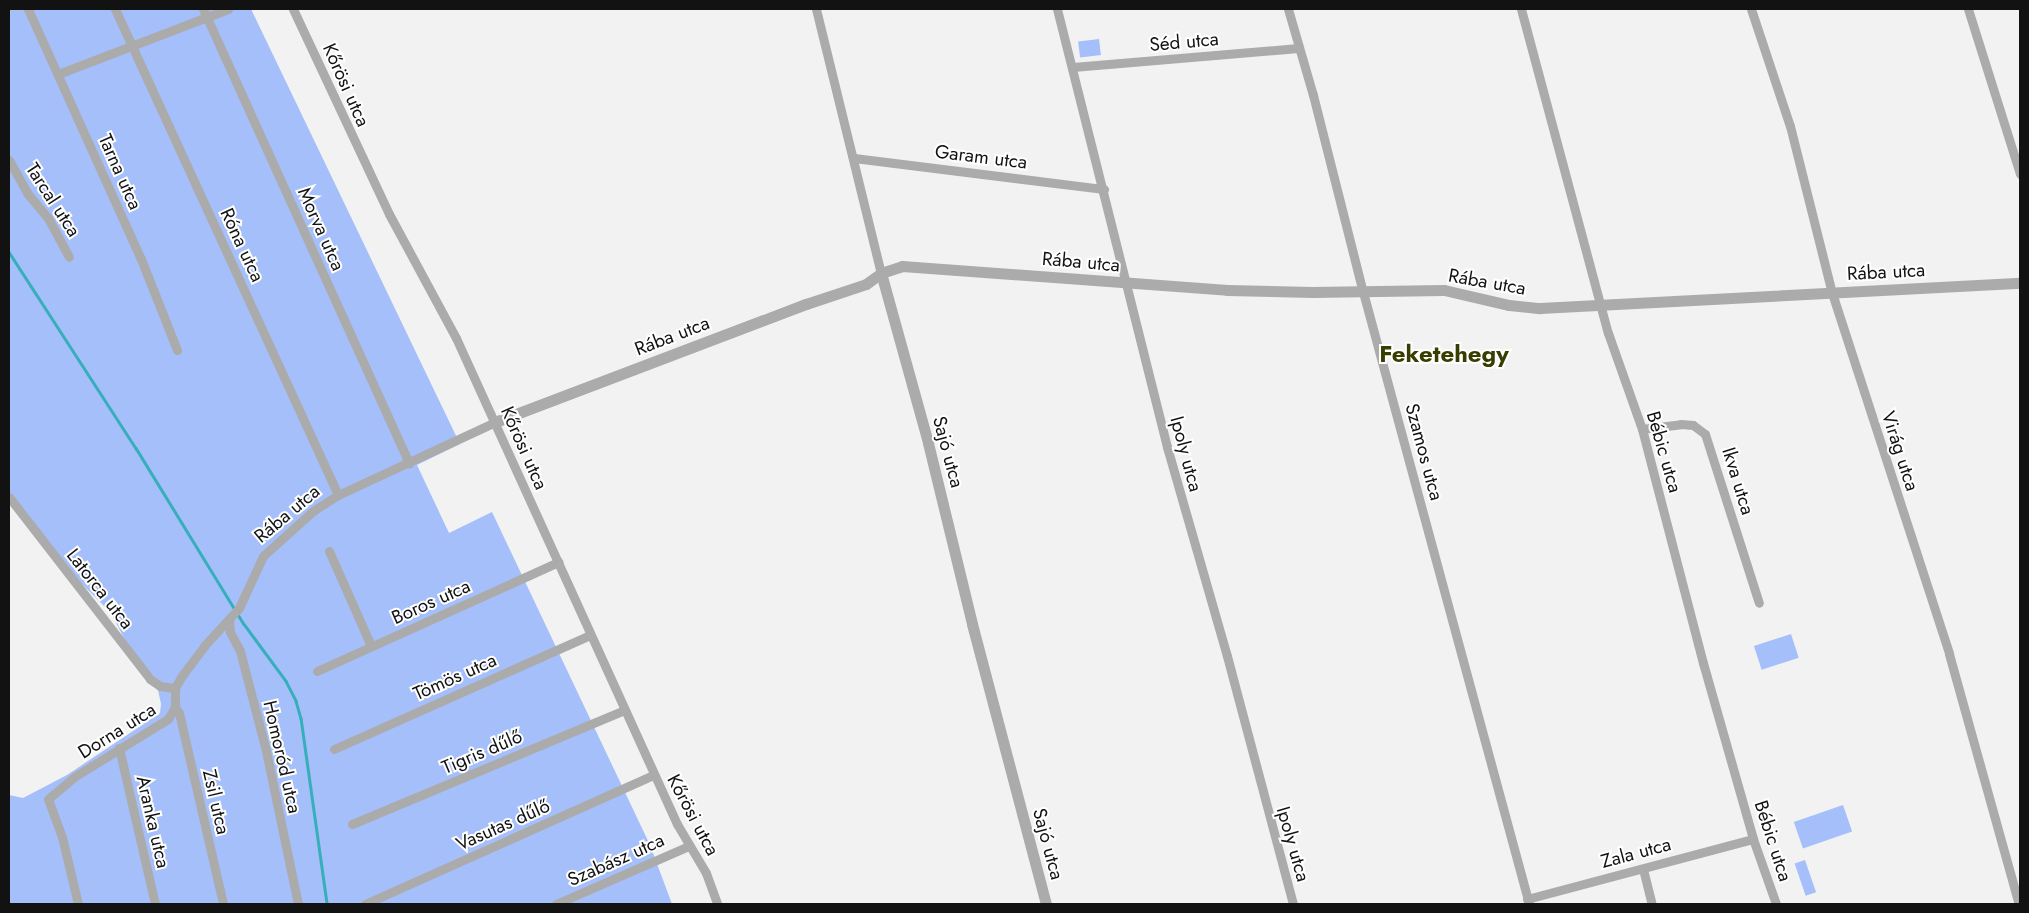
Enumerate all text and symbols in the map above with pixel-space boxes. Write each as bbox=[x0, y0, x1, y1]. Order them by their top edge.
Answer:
street label: Séd utca bbox=[1148, 28, 1220, 56]
street label: Kőrösi utca bbox=[318, 40, 374, 130]
street label: Tarna utca bbox=[93, 131, 147, 213]
street label: Garam utca bbox=[934, 140, 1028, 174]
street label: Tarcal utca bbox=[21, 159, 85, 241]
street label: Morva utca bbox=[293, 184, 349, 274]
street label: Róna utca bbox=[215, 205, 269, 285]
street label: Rába utca bbox=[1041, 247, 1121, 277]
street label: Rába utca bbox=[1846, 259, 1926, 285]
street label: Rába utca bbox=[1446, 264, 1528, 300]
street label: Rába utca bbox=[631, 311, 713, 361]
district label: Feketehegy bbox=[1379, 340, 1509, 368]
street label: Szamos utca bbox=[1400, 401, 1448, 503]
street label: Kőrösi utca bbox=[496, 403, 552, 493]
street label: Virág utca bbox=[1876, 408, 1924, 494]
street label: Bébic utca bbox=[1642, 409, 1686, 495]
street label: Sajó utca bbox=[928, 414, 968, 490]
street label: Ipoly utca bbox=[1165, 414, 1207, 494]
street label: Ikva utca bbox=[1717, 445, 1759, 517]
street label: Rába utca bbox=[250, 480, 324, 548]
street label: Latorca utca bbox=[62, 544, 138, 634]
street label: Boros utca bbox=[388, 575, 474, 629]
street label: Tömös utca bbox=[410, 649, 500, 705]
street label: Dorna utca bbox=[74, 698, 160, 764]
street label: Homoród utca bbox=[258, 698, 306, 816]
street label: Tigris dűlő bbox=[438, 725, 526, 779]
street label: Zsil utca bbox=[197, 767, 235, 837]
street label: Kőrösi utca bbox=[662, 770, 724, 860]
street label: Aranka utca bbox=[131, 774, 175, 870]
street label: Vasutas dűlő bbox=[453, 794, 553, 856]
street label: Bébic utca bbox=[1749, 798, 1797, 884]
street label: Ipoly utca bbox=[1271, 804, 1315, 884]
street label: Sajó utca bbox=[1028, 806, 1068, 882]
street label: Szabász utca bbox=[564, 829, 668, 891]
street label: Zala utca bbox=[1599, 833, 1673, 873]

